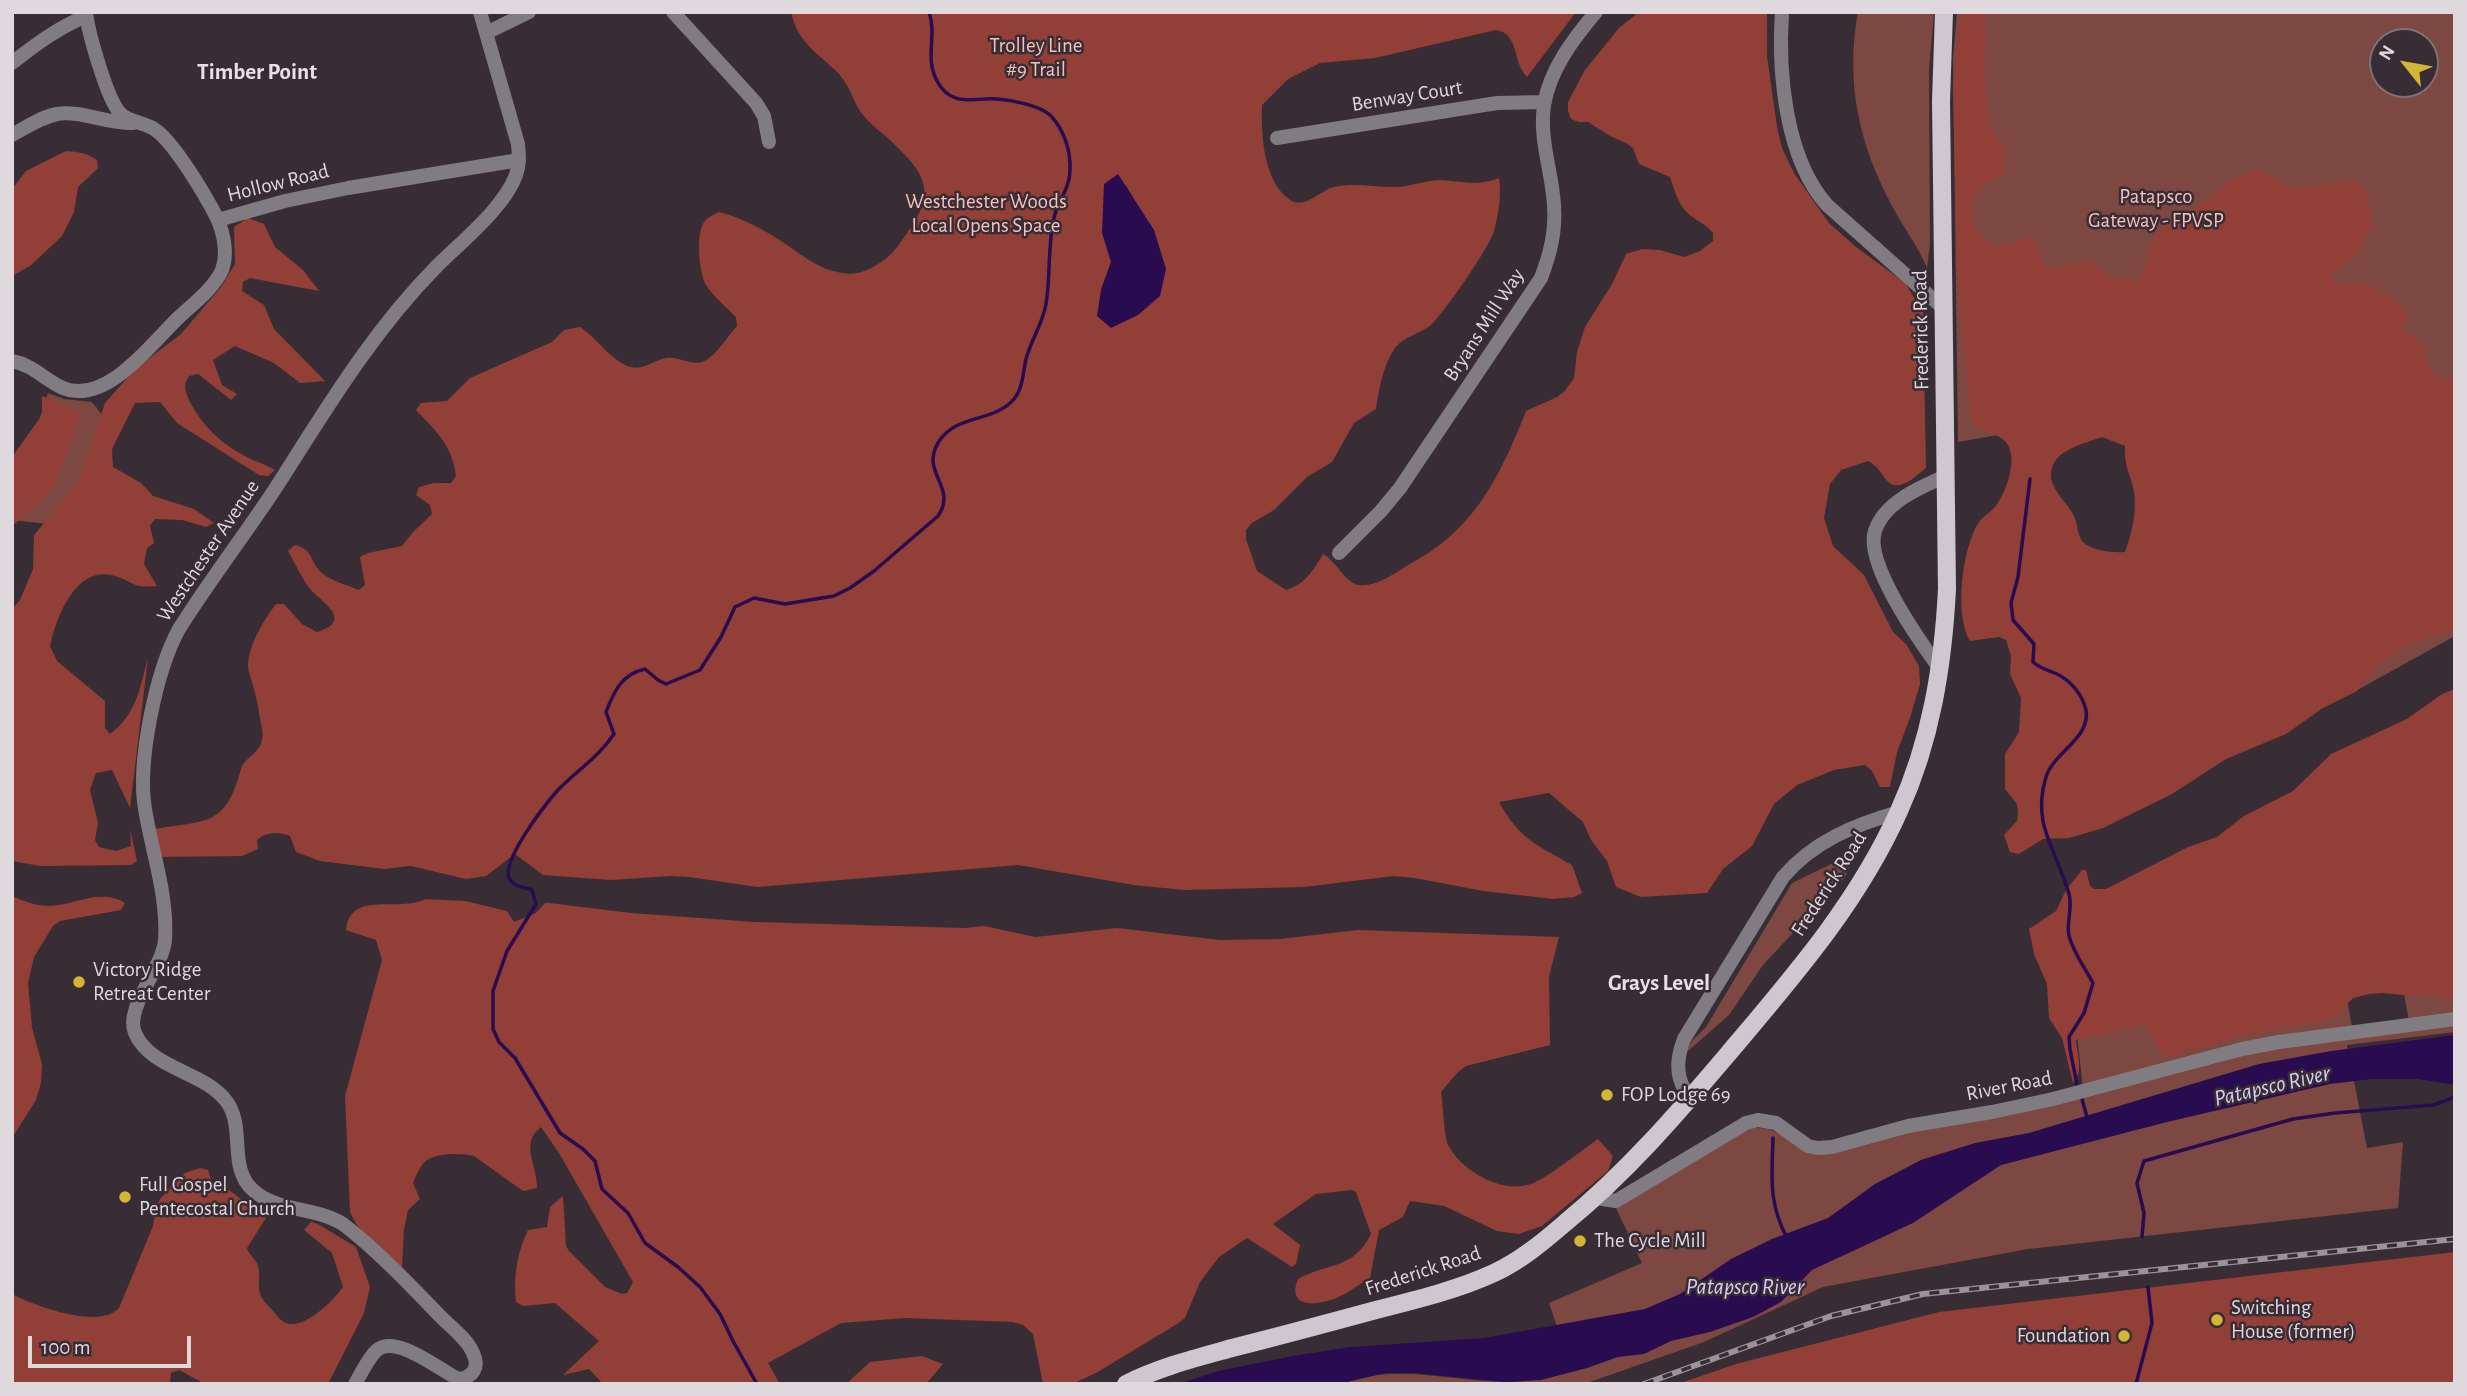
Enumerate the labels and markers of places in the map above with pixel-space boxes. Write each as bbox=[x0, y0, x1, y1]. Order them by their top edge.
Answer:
place label: Victory Ridge Retreat Center bbox=[93, 957, 210, 1007]
marker: Victory Ridge Retreat Center bbox=[71, 974, 87, 990]
place label: FOP Lodge 69 bbox=[1621, 1082, 1731, 1108]
marker: FOP Lodge 69 bbox=[1599, 1087, 1615, 1103]
place label: Full Gospel Pentecostal Church bbox=[139, 1172, 295, 1222]
marker: Full Gospel Pentecostal Church bbox=[117, 1189, 133, 1205]
place label: The Cycle Mill bbox=[1594, 1228, 1706, 1254]
marker: The Cycle Mill bbox=[1572, 1233, 1588, 1249]
place label: Switching House (former) bbox=[2231, 1295, 2355, 1345]
marker: Switching House (former) bbox=[2209, 1312, 2225, 1328]
place label: Foundation bbox=[2017, 1323, 2110, 1349]
marker: Foundation bbox=[2116, 1328, 2132, 1344]

